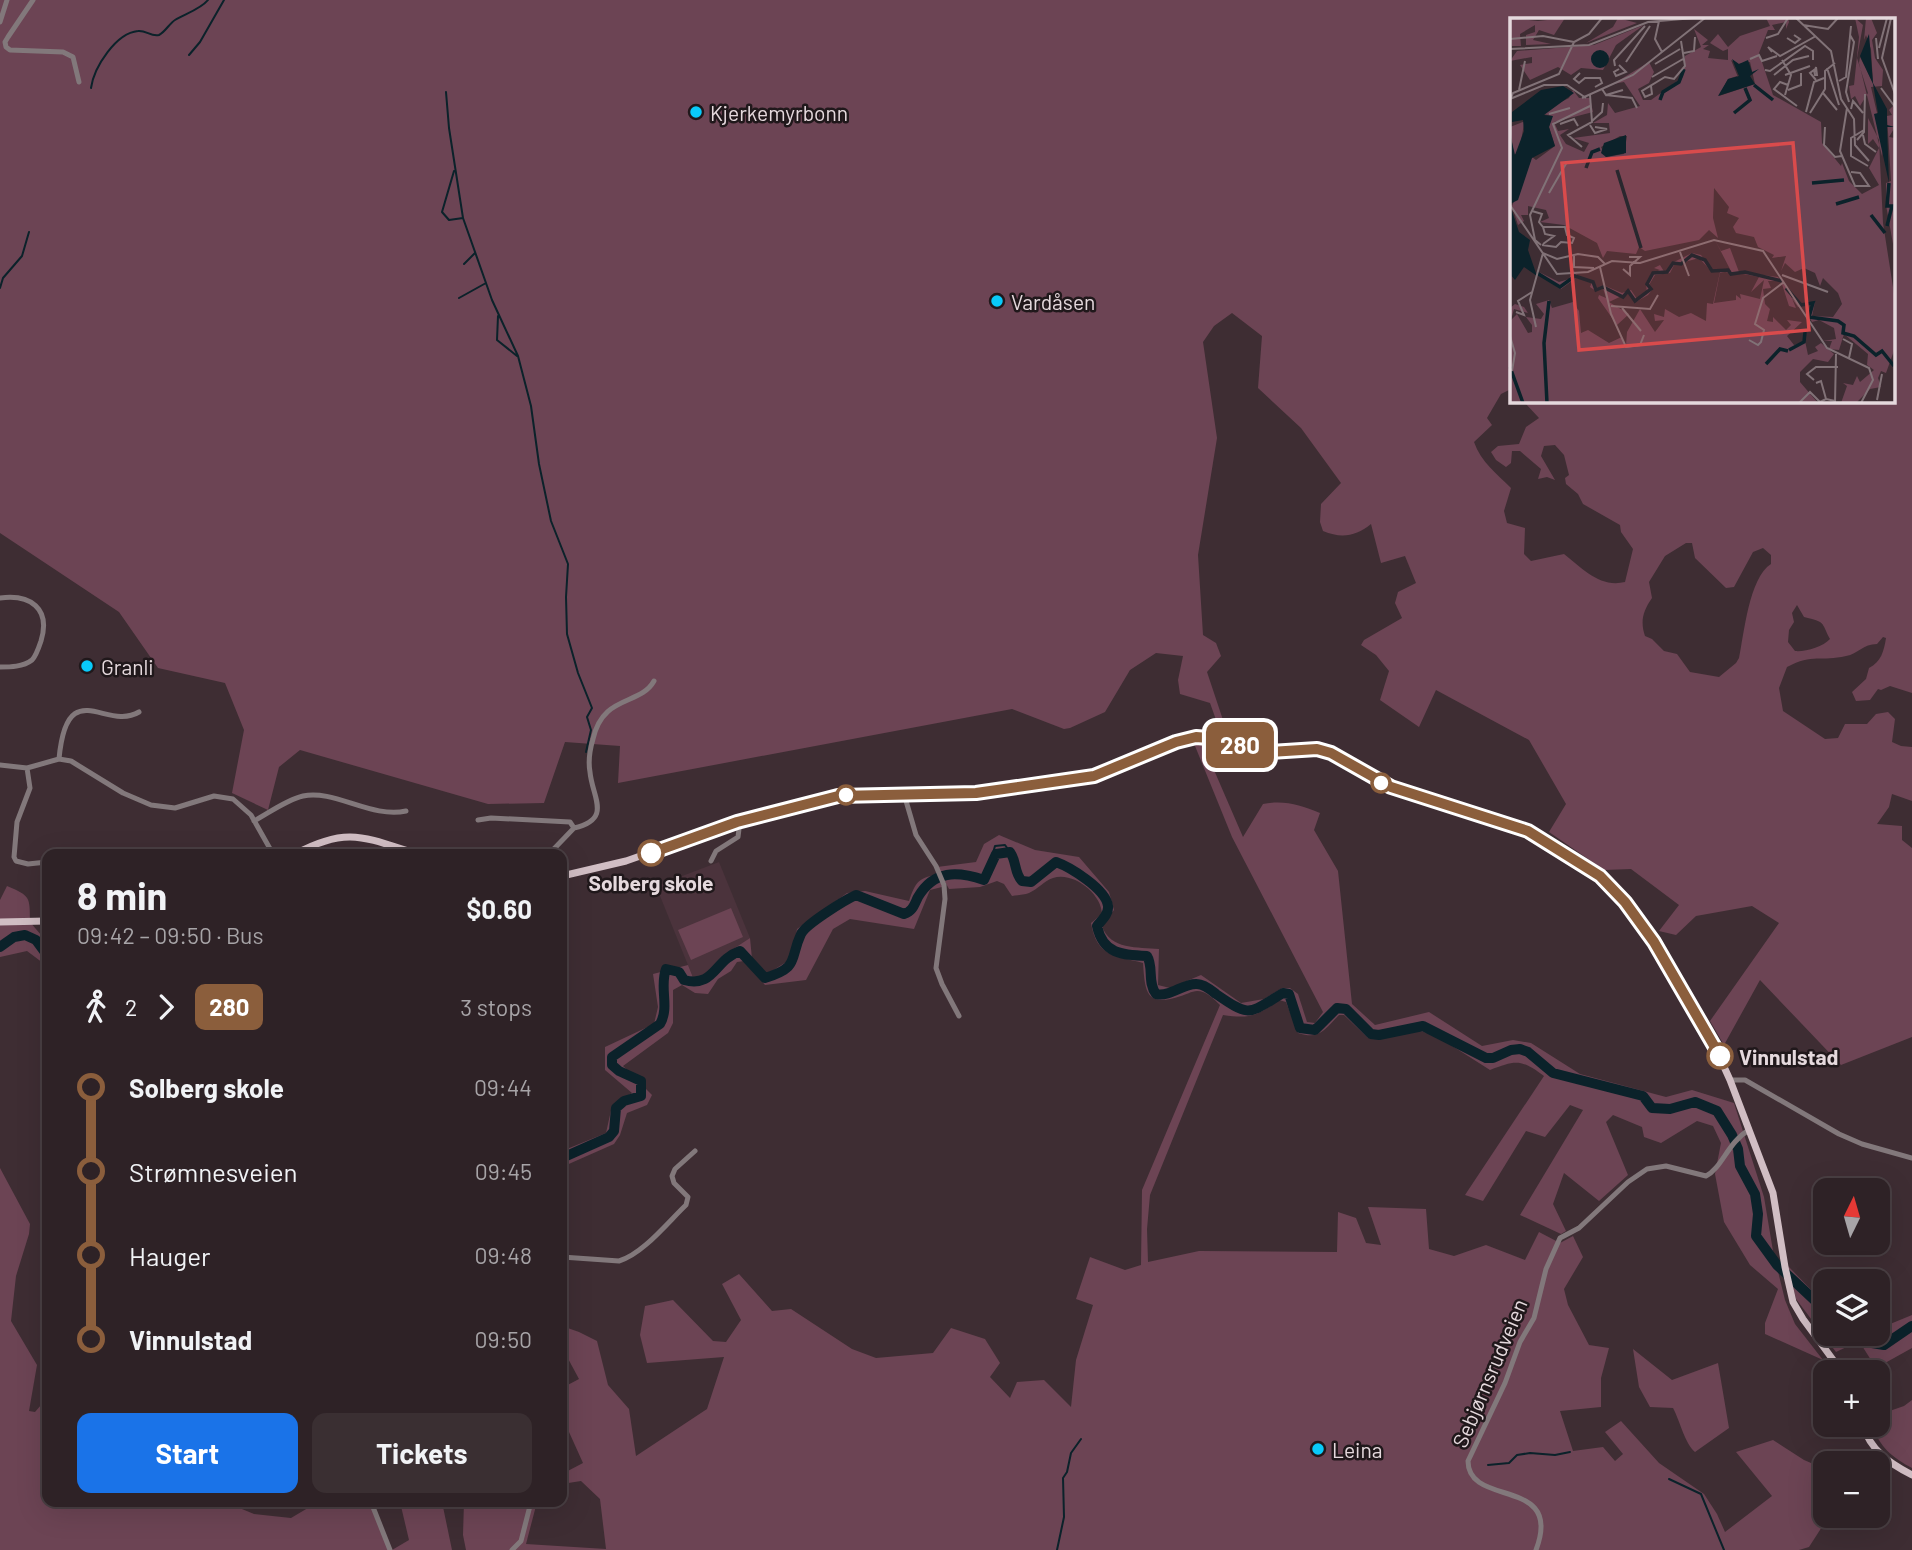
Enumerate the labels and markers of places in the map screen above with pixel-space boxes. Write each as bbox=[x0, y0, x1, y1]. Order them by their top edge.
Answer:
place label: Kjerkemyrbonn bbox=[710, 100, 848, 125]
marker: Kjerkemyrbonn bbox=[688, 104, 704, 120]
place label: Vardåsen bbox=[1011, 289, 1095, 314]
marker: Vardåsen bbox=[989, 293, 1005, 309]
place label: Granli bbox=[101, 654, 154, 679]
marker: Granli bbox=[79, 658, 95, 674]
unlabelled marker bbox=[1371, 773, 1391, 793]
unlabelled marker bbox=[836, 785, 856, 805]
marker: Solberg skole bbox=[638, 840, 664, 866]
place label: Solberg skole bbox=[588, 870, 714, 895]
marker: Vinnulstad bbox=[1707, 1043, 1733, 1069]
place label: Vinnulstad bbox=[1739, 1044, 1838, 1069]
place label: Leina bbox=[1332, 1437, 1383, 1462]
marker: Leina bbox=[1310, 1441, 1326, 1457]

